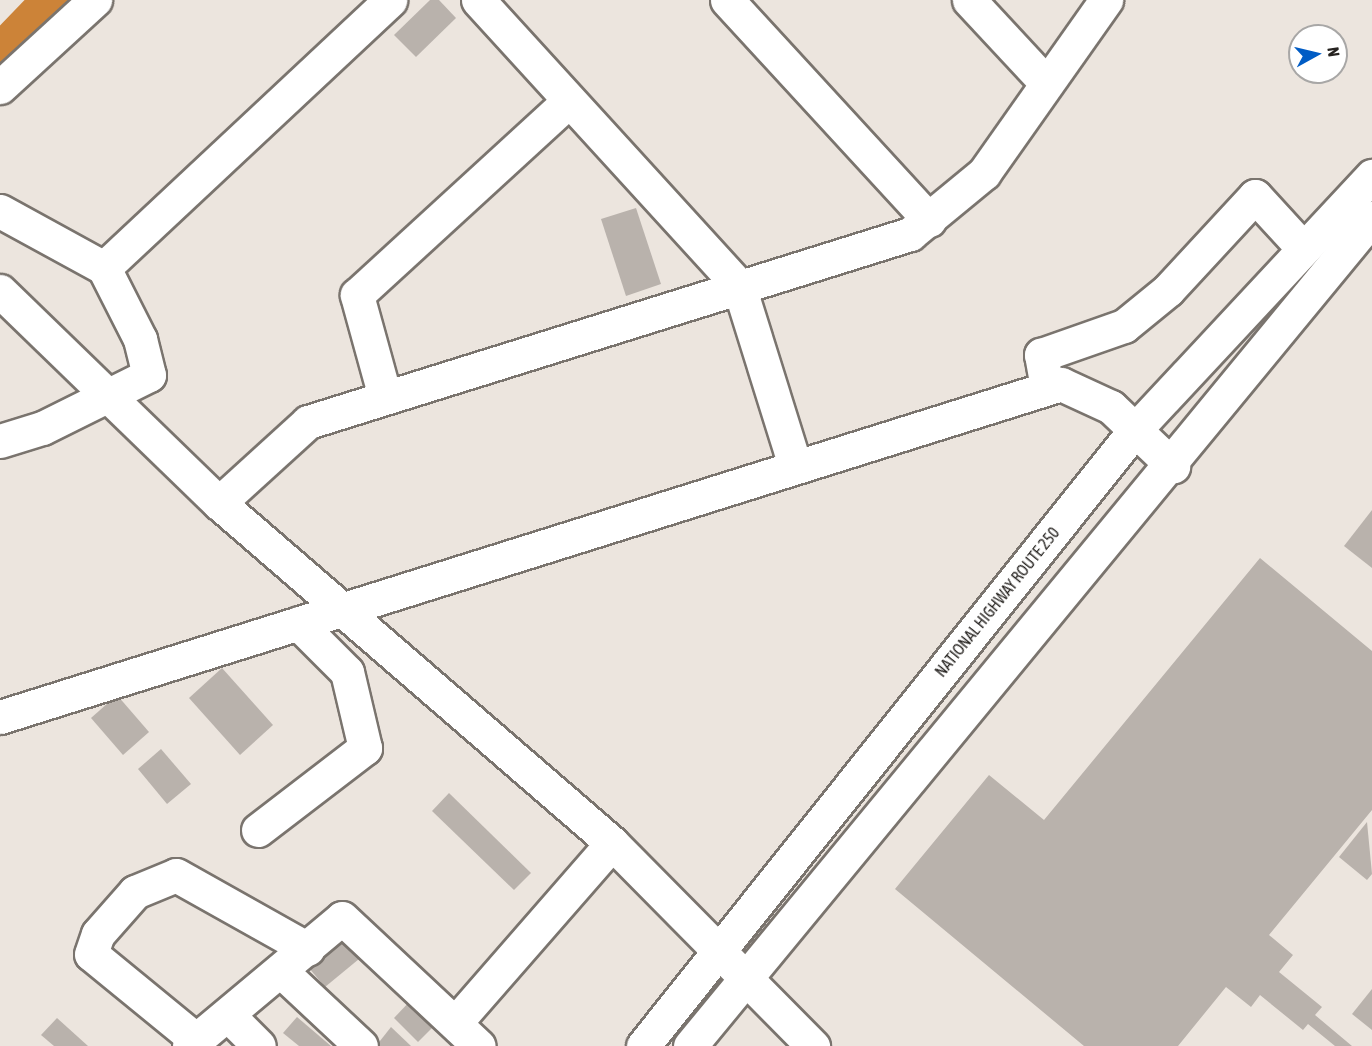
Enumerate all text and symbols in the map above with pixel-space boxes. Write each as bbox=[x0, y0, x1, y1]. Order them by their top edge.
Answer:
north arrow bbox=[1288, 24, 1348, 84]
text: N bbox=[1324, 46, 1343, 58]
street label: NATIONAL HIGHWAY ROUTE 250 bbox=[931, 523, 1063, 681]

